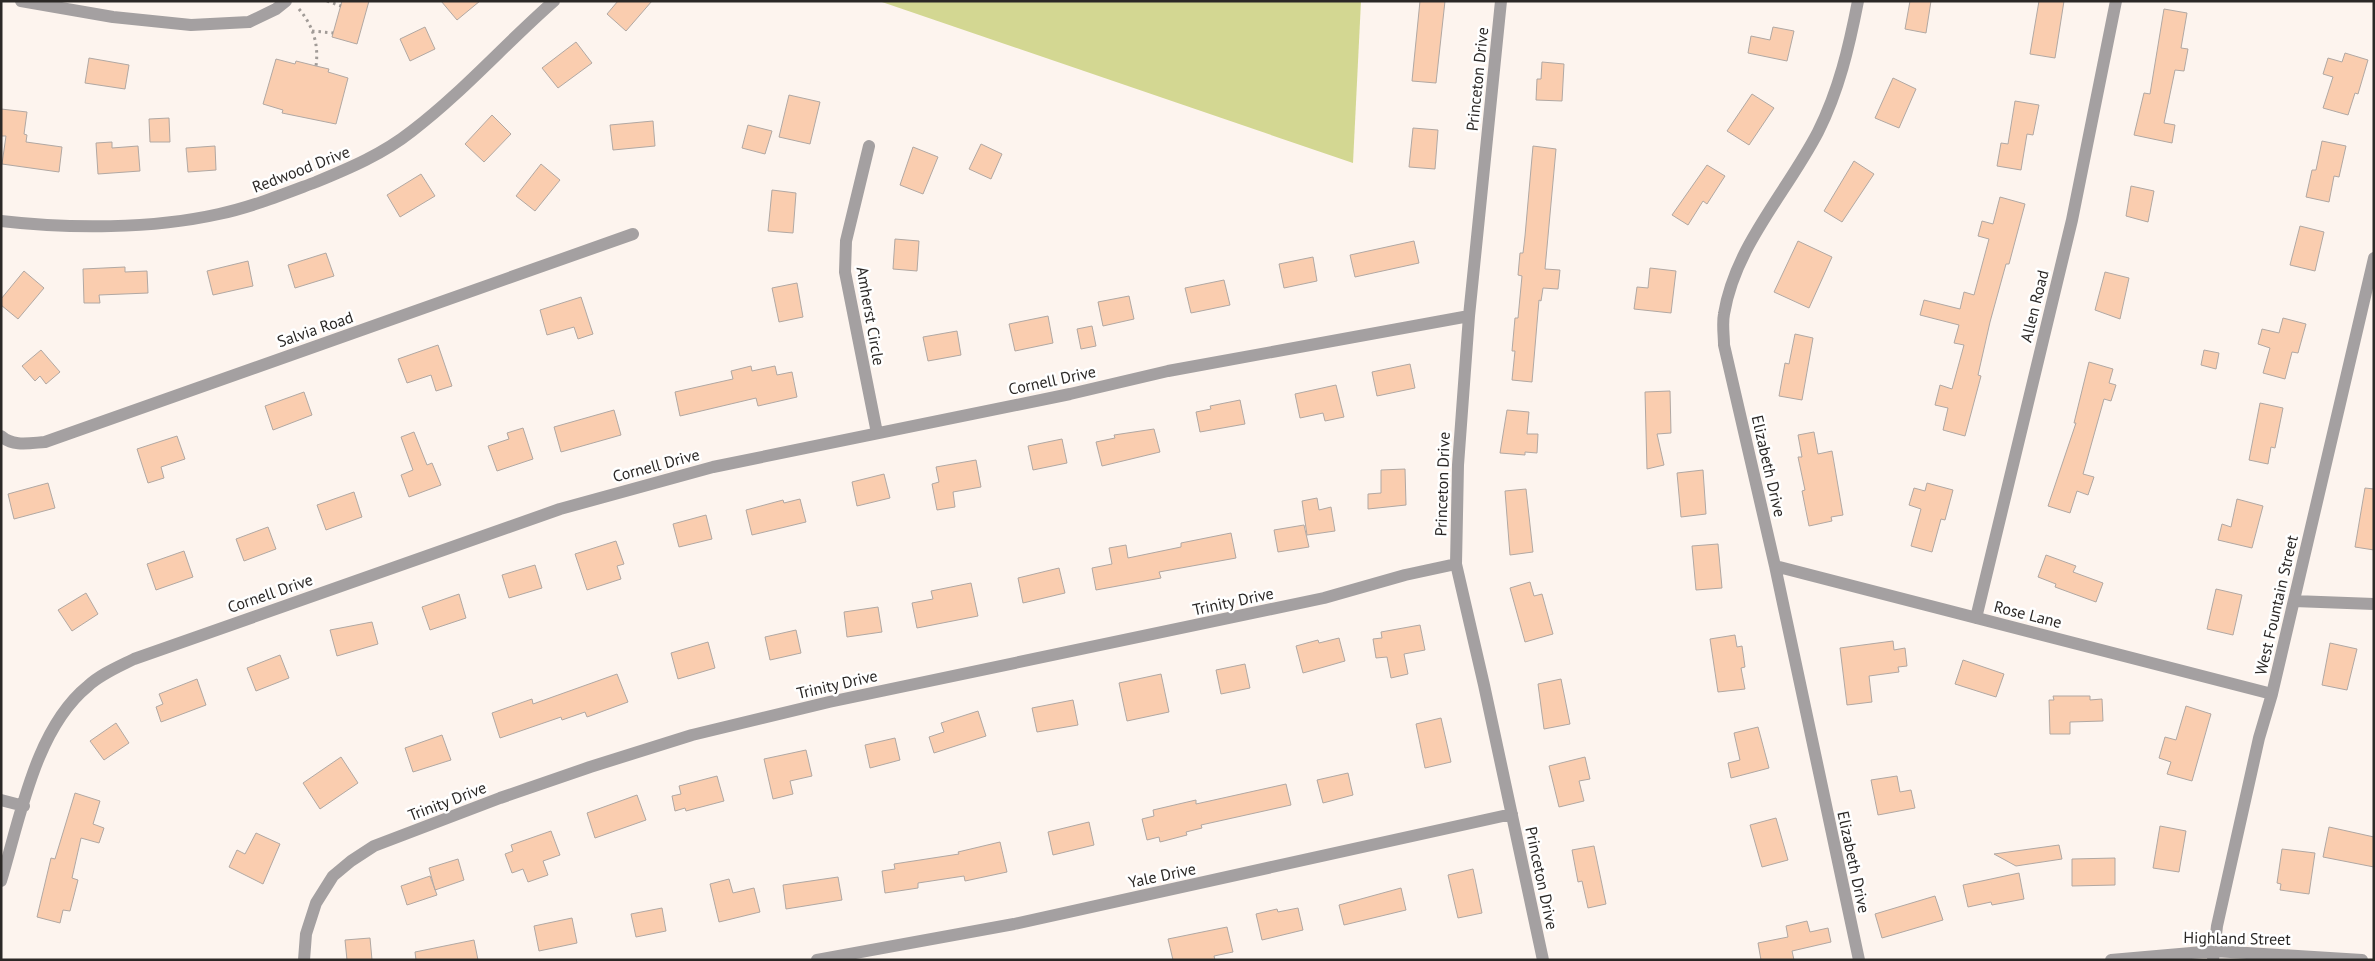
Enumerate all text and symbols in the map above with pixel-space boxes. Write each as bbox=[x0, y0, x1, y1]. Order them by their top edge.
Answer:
street label: Princeton Drive bbox=[1462, 26, 1492, 132]
street label: Redwood Drive bbox=[249, 141, 353, 197]
street label: Amherst Circle bbox=[852, 265, 890, 367]
street label: Allen Road bbox=[2015, 268, 2053, 344]
street label: Salvia Road bbox=[274, 307, 356, 351]
street label: Cornell Drive bbox=[1006, 361, 1098, 399]
street label: Elizabeth Drive bbox=[1748, 413, 1790, 519]
street label: Princeton Drive bbox=[1430, 431, 1454, 537]
street label: Cornell Drive bbox=[610, 444, 702, 486]
street label: West Fountain Street bbox=[2250, 533, 2302, 677]
street label: Cornell Drive bbox=[225, 569, 315, 617]
street label: Trinity Drive bbox=[1191, 583, 1275, 619]
street label: Rose Lane bbox=[1992, 596, 2064, 632]
street label: Trinity Drive bbox=[795, 665, 879, 703]
street label: Trinity Drive bbox=[405, 777, 489, 825]
street label: Elizabeth Drive bbox=[1833, 809, 1875, 915]
street label: Princeton Drive bbox=[1521, 825, 1563, 931]
street label: Yale Drive bbox=[1126, 858, 1198, 892]
street label: Highland Street bbox=[2183, 927, 2291, 949]

